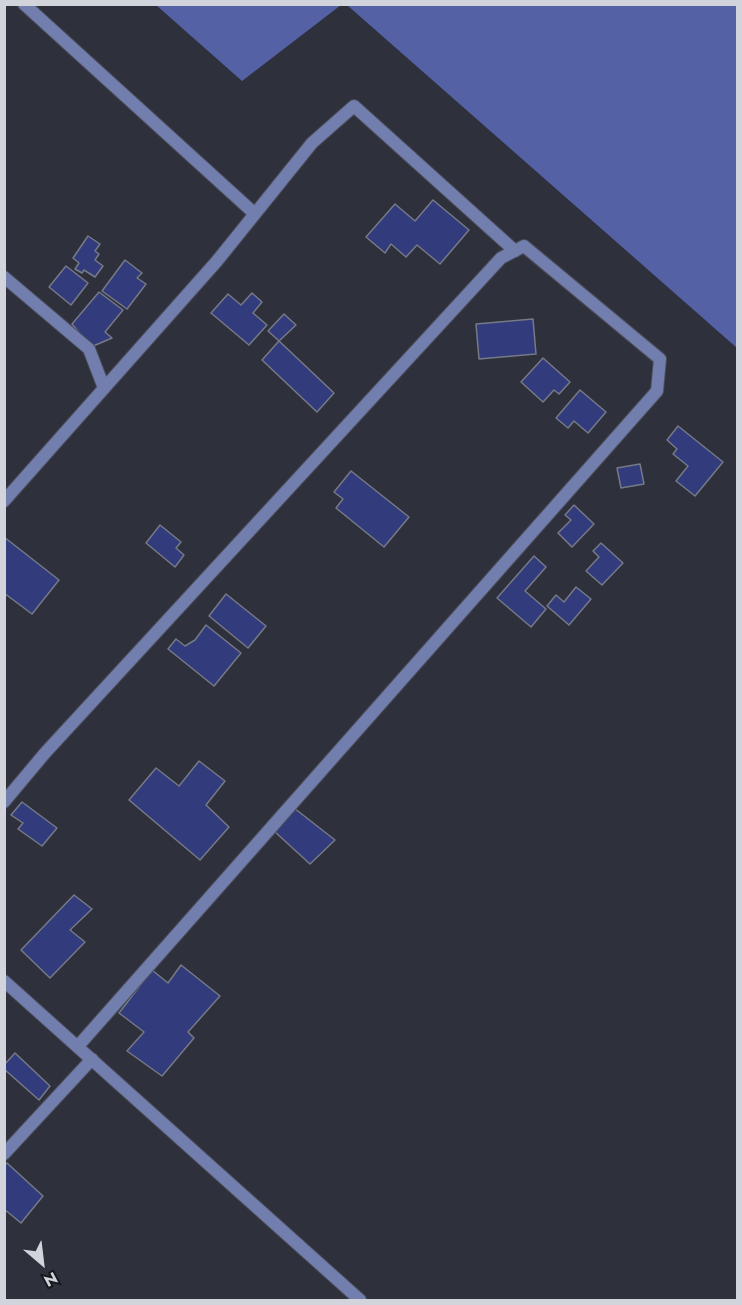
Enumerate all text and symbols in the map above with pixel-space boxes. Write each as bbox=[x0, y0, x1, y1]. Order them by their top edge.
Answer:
north arrow bbox=[12, 1233, 72, 1293]
text: N bbox=[40, 1266, 62, 1292]

